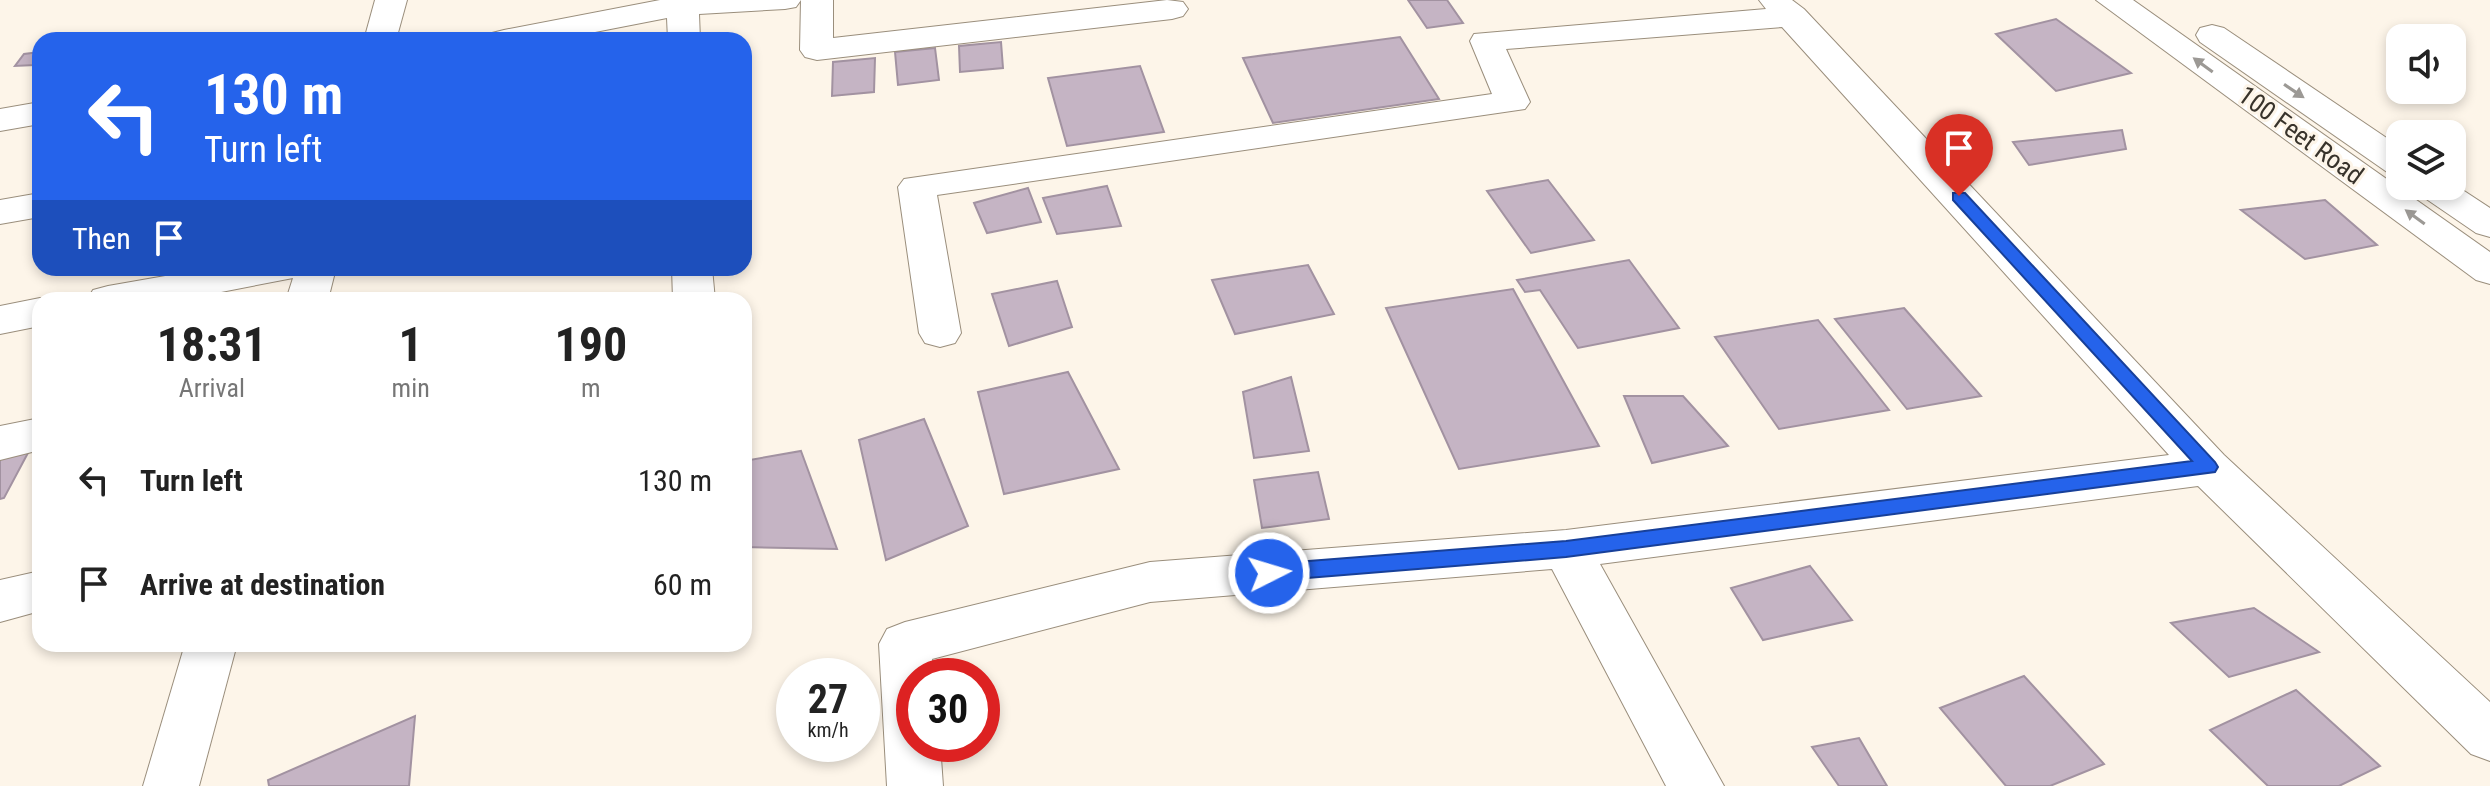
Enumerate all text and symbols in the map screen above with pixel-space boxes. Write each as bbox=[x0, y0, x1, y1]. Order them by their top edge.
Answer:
map controls bbox=[2386, 24, 2466, 200]
button: sound bbox=[2386, 24, 2466, 104]
one-way arrow bbox=[2192, 57, 2214, 73]
text: 130 m bbox=[204, 62, 343, 128]
icon: left bbox=[72, 64, 176, 168]
street label: 100 Feet Road bbox=[2233, 80, 2369, 190]
one-way arrow bbox=[2283, 83, 2304, 98]
pin bbox=[1925, 114, 1993, 196]
button: layers bbox=[2386, 120, 2466, 200]
icon: arrive bbox=[1937, 126, 1981, 170]
text: Turn left bbox=[204, 129, 322, 171]
one-way arrow bbox=[2404, 209, 2425, 225]
icon: arrive bbox=[147, 216, 191, 260]
text: Then bbox=[72, 221, 131, 256]
text: 18:31 bbox=[157, 316, 267, 373]
text: 1 bbox=[399, 316, 423, 373]
text: 190 bbox=[554, 316, 627, 373]
text: Arrival bbox=[179, 373, 245, 403]
text: min bbox=[392, 373, 430, 403]
text: m bbox=[581, 373, 601, 403]
icon: left bbox=[72, 458, 116, 502]
text: Turn left bbox=[140, 463, 243, 498]
text: 130 m bbox=[638, 463, 712, 498]
position arrow bbox=[1227, 531, 1311, 615]
icon: arrive bbox=[72, 562, 116, 606]
text: Arrive at destination bbox=[140, 567, 385, 602]
text: 60 m bbox=[653, 567, 712, 602]
speed limit sign: 30 bbox=[896, 658, 1000, 762]
text: 27 bbox=[808, 676, 848, 723]
text: km/h bbox=[807, 718, 849, 742]

